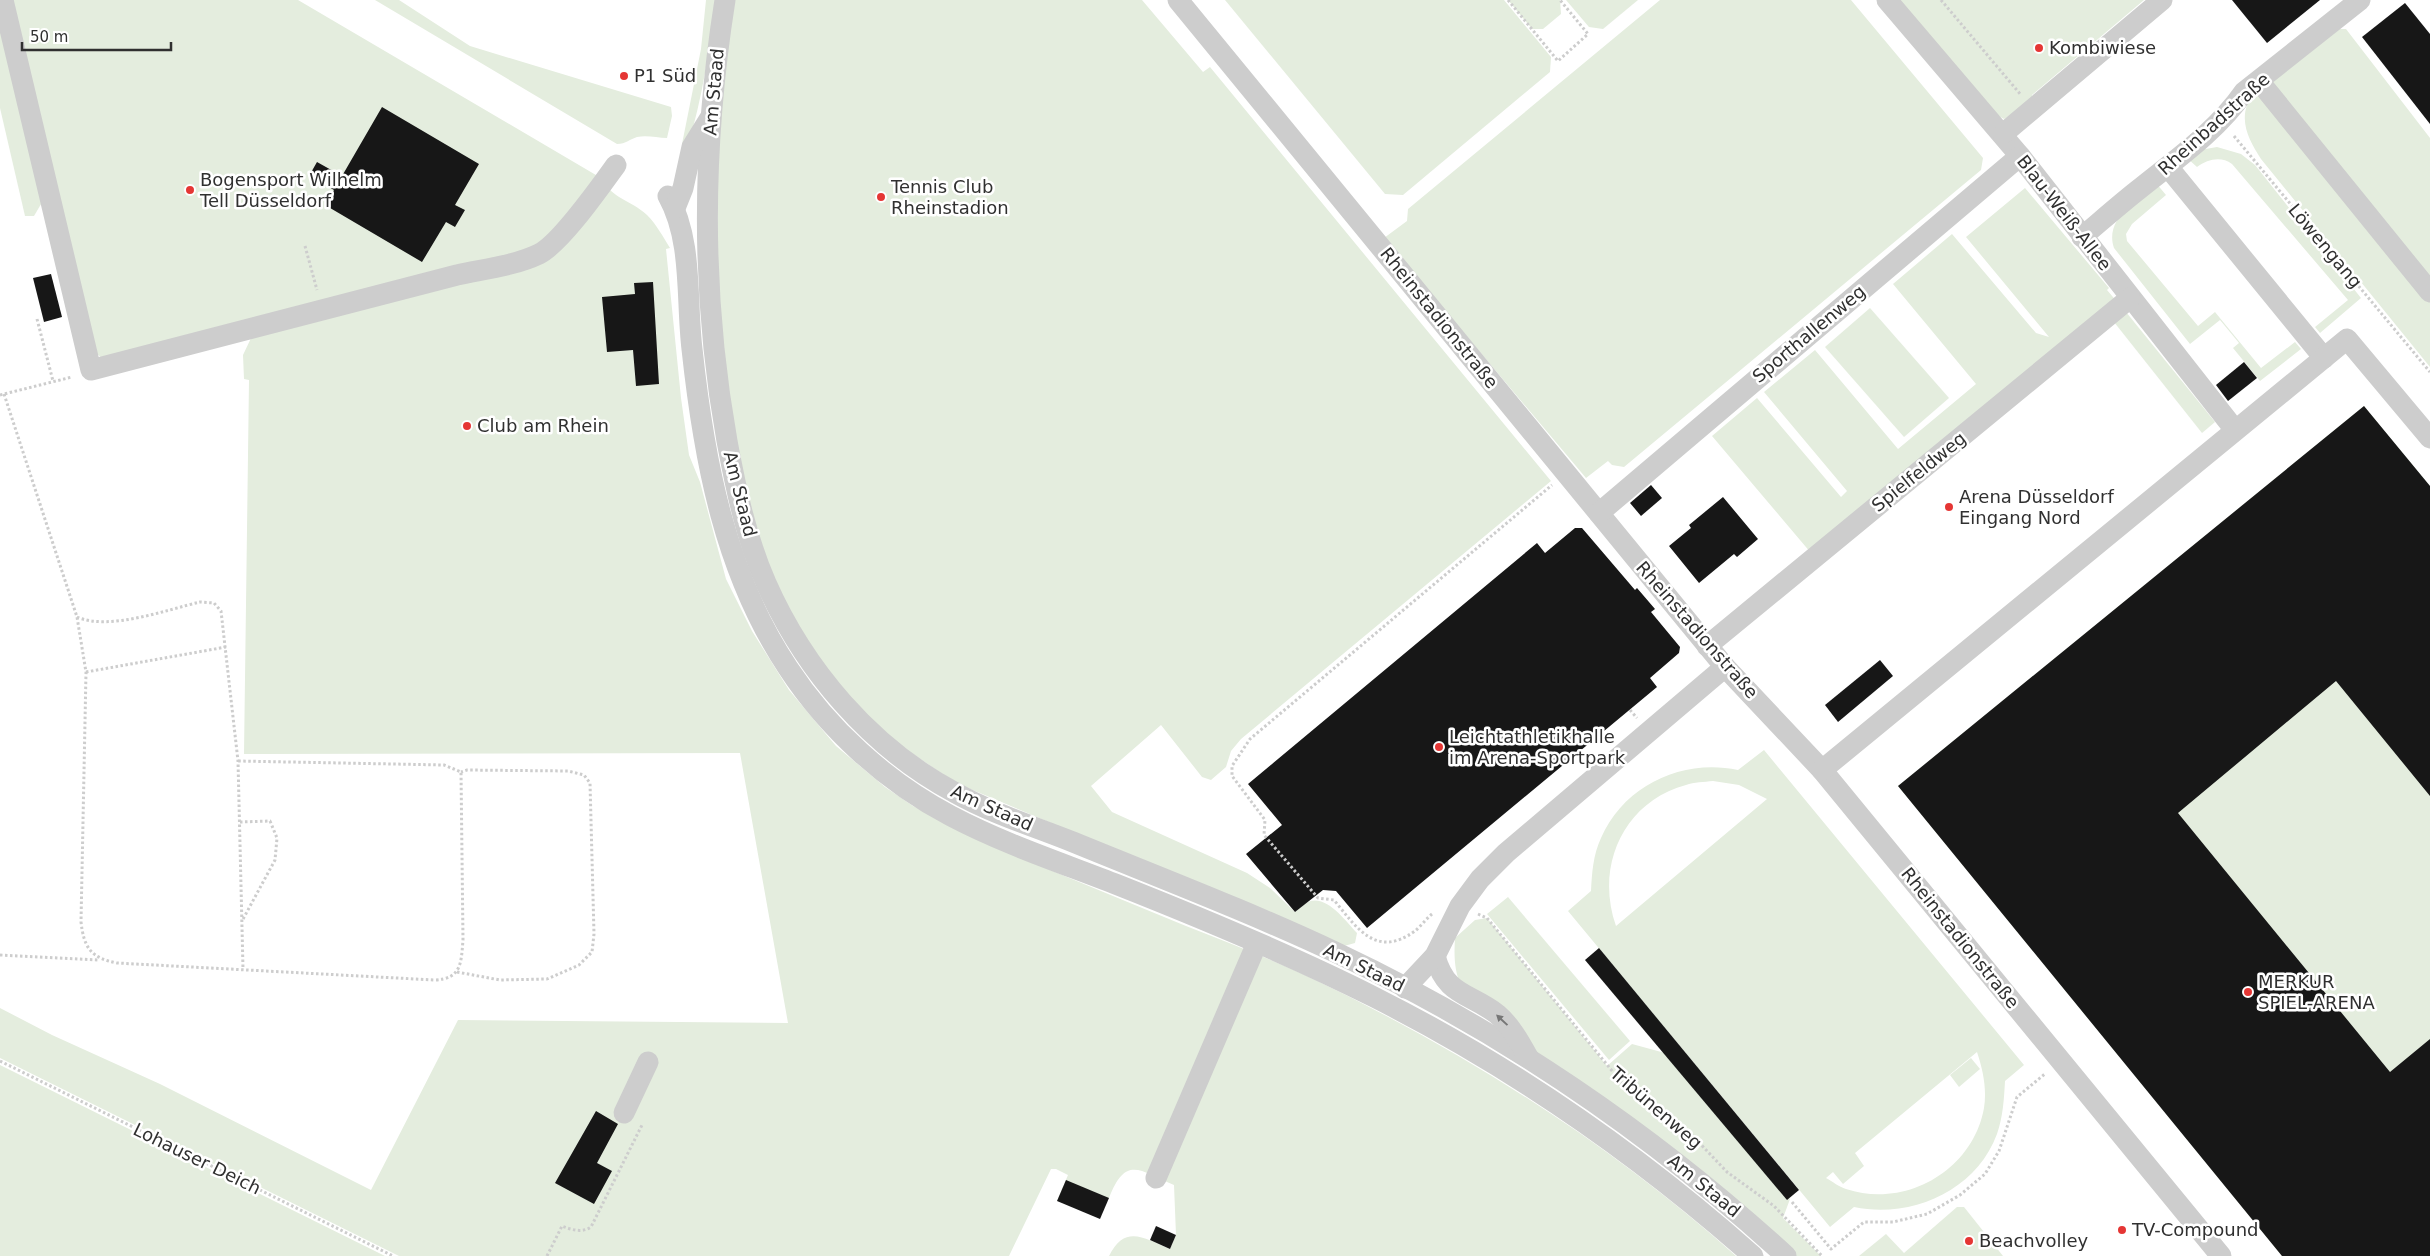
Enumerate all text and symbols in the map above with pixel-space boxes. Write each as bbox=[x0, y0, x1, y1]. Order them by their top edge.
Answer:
scale bar bbox=[22, 20, 171, 52]
text: 50 m bbox=[30, 28, 68, 46]
place label: Kombiwiese bbox=[2049, 37, 2156, 58]
marker: Kombiwiese bbox=[2033, 42, 2045, 54]
street label: Am Staad bbox=[699, 47, 728, 136]
place label: P1 Süd bbox=[634, 65, 696, 86]
street label: Rheinbadstraße bbox=[2154, 68, 2274, 179]
marker: P1 Süd bbox=[618, 70, 630, 82]
street label: Blau-Weiß-Allee bbox=[2013, 151, 2116, 275]
place label: Bogensport Wilhelm Tell Düsseldorf bbox=[199, 169, 382, 211]
place label: Tennis Club Rheinstadion bbox=[890, 176, 1009, 218]
marker: Bogensport Wilhelm Tell Düsseldorf bbox=[184, 184, 196, 196]
marker: Tennis Club Rheinstadion bbox=[875, 191, 887, 203]
street label: Löwengang bbox=[2284, 199, 2367, 292]
street label: Rheinstadionstraße bbox=[1376, 243, 1503, 392]
street label: Sporthallenweg bbox=[1748, 280, 1869, 387]
place label: Club am Rhein bbox=[477, 415, 609, 436]
marker: Club am Rhein bbox=[461, 420, 473, 432]
street label: Spielfeldweg bbox=[1867, 427, 1970, 516]
street label: Am Staad bbox=[720, 449, 761, 539]
place label: Arena Düsseldorf Eingang Nord bbox=[1959, 486, 2114, 528]
marker: Arena Düsseldorf Eingang Nord bbox=[1943, 501, 1955, 513]
street label: Rheinstadionstraße bbox=[1632, 557, 1763, 703]
place label: Leichtathletikhalle im Arena-Sportpark bbox=[1449, 726, 1626, 768]
marker: Leichtathletikhalle im Arena-Sportpark bbox=[1433, 741, 1445, 753]
street label: Am Staad bbox=[948, 780, 1036, 835]
street label: Rheinstadionstraße bbox=[1897, 863, 2024, 1012]
street label: Am Staad bbox=[1320, 939, 1408, 996]
place label: MERKUR SPIEL-ARENA bbox=[2258, 971, 2375, 1013]
marker: MERKUR SPIEL-ARENA bbox=[2242, 986, 2254, 998]
one-way arrow bbox=[1497, 1014, 1509, 1026]
street label: Tribünenweg bbox=[1605, 1061, 1707, 1153]
street label: Lohauser Deich bbox=[130, 1119, 264, 1199]
street label: Am Staad bbox=[1664, 1150, 1745, 1221]
place label: TV-Compound bbox=[2131, 1219, 2259, 1240]
marker: TV-Compound bbox=[2116, 1224, 2128, 1236]
place label: Beachvolley bbox=[1979, 1230, 2088, 1251]
marker: Beachvolley bbox=[1963, 1235, 1975, 1247]

